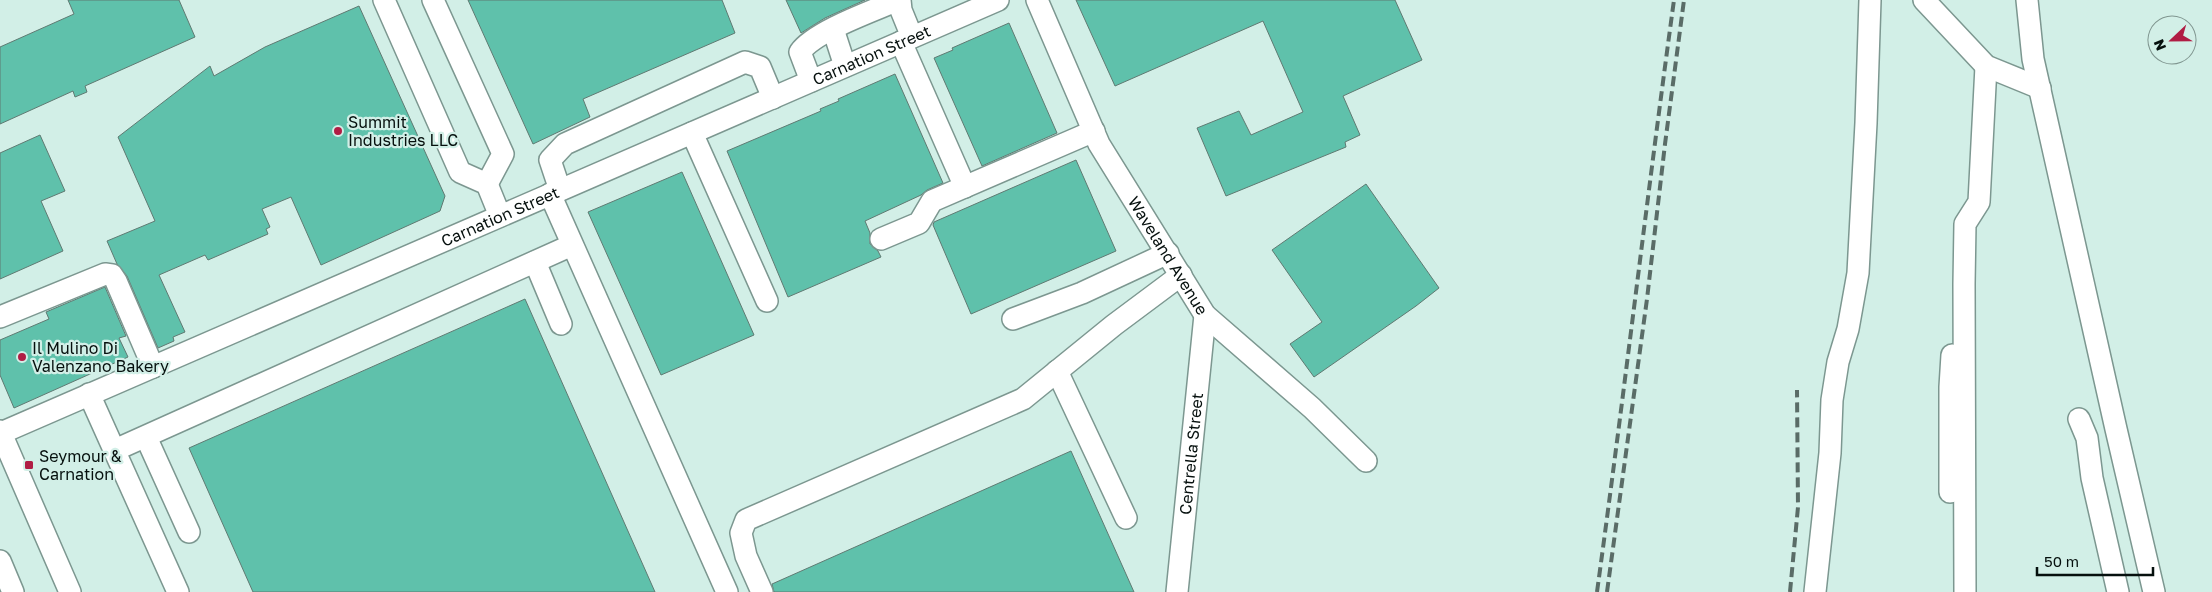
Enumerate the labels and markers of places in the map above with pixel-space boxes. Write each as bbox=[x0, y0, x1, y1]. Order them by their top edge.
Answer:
place label: Summit Industries LLC bbox=[348, 112, 458, 150]
marker: Summit Industries LLC bbox=[332, 125, 344, 137]
place label: Il Mulino Di Valenzano Bakery bbox=[32, 338, 169, 376]
marker: Il Mulino Di Valenzano Bakery bbox=[16, 351, 28, 363]
place label: Seymour & Carnation bbox=[39, 446, 122, 484]
marker: Seymour & Carnation bbox=[23, 459, 35, 471]

